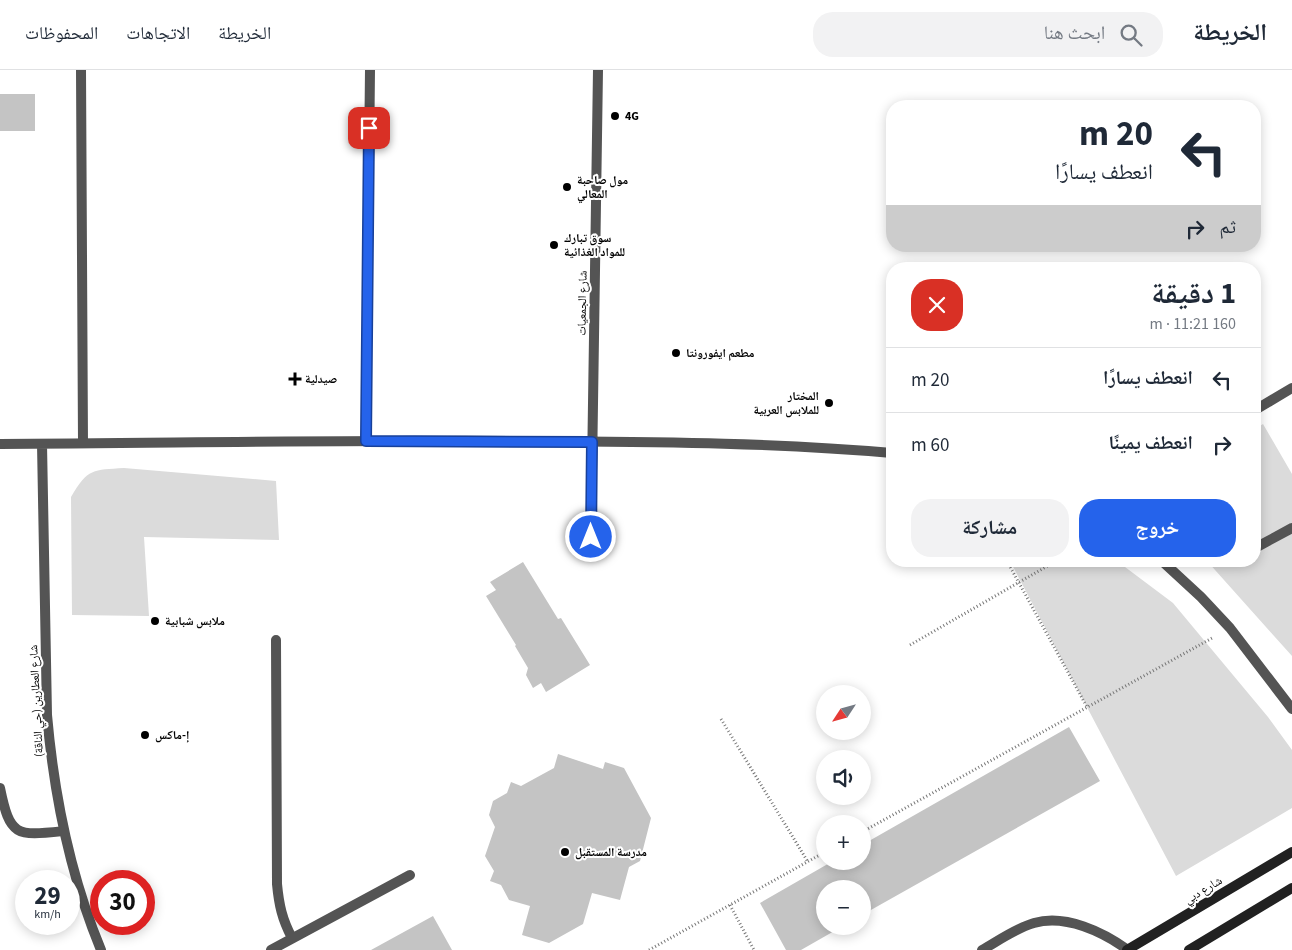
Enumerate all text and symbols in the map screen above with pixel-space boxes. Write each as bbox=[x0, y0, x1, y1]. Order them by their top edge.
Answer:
search box bbox=[813, 12, 1163, 57]
text: الخريطة bbox=[1193, 15, 1267, 50]
text: ابحث هنا bbox=[1044, 20, 1105, 47]
text: المحفوظات bbox=[25, 21, 98, 46]
text: الاتجاهات bbox=[126, 21, 190, 46]
text: الخريطة bbox=[218, 21, 271, 46]
icon: search bbox=[1117, 21, 1145, 49]
pin bbox=[348, 107, 390, 149]
place label: 4G bbox=[625, 108, 639, 125]
text: 20 m bbox=[1079, 109, 1153, 159]
marker: 4G bbox=[609, 110, 621, 122]
icon: arrive bbox=[355, 114, 383, 142]
icon: left bbox=[1171, 120, 1236, 185]
text: انعطف يسارًا bbox=[1055, 156, 1153, 188]
place label: مول صاحبة المعالي bbox=[577, 172, 628, 204]
marker: مول صاحبة المعالي bbox=[561, 181, 573, 193]
text: ثم bbox=[1219, 214, 1236, 241]
icon: right bbox=[1181, 215, 1209, 243]
place label: سوق تبارك للمواد الغذائية bbox=[564, 230, 625, 261]
marker: سوق تبارك للمواد الغذائية bbox=[548, 239, 560, 251]
street label: شارع الجمعيات bbox=[573, 270, 592, 336]
text: 1 دقيقة bbox=[1151, 272, 1236, 315]
button: close bbox=[911, 279, 963, 331]
text: 160 m · 11:21 bbox=[1149, 313, 1236, 335]
place label: مطعم ايفورونتا bbox=[686, 345, 755, 362]
marker: مطعم ايفورونتا bbox=[670, 347, 682, 359]
text: انعطف يسارًا bbox=[1103, 365, 1193, 392]
icon: left bbox=[1208, 366, 1236, 394]
text: 20 m bbox=[911, 367, 949, 394]
place label: صيدلية bbox=[305, 371, 337, 388]
marker: صيدلية bbox=[289, 373, 301, 385]
place label: المختار للملابس العربية bbox=[753, 388, 819, 419]
marker: المختار للملابس العربية bbox=[823, 397, 835, 409]
text: انعطف يمينًا bbox=[1109, 430, 1193, 457]
icon: right bbox=[1208, 431, 1236, 459]
text: 60 m bbox=[911, 432, 949, 459]
button: مشاركة bbox=[911, 499, 1069, 557]
button: خروج bbox=[1079, 499, 1236, 557]
position arrow bbox=[564, 510, 616, 562]
place label: ملابس شبابية bbox=[165, 613, 225, 630]
marker: ملابس شبابية bbox=[149, 615, 161, 627]
street label: شارع العطارين (حي الناقة) bbox=[25, 644, 49, 757]
north arrow bbox=[816, 685, 871, 740]
map controls bbox=[816, 685, 871, 935]
place label: إ-ماكس bbox=[155, 727, 189, 744]
marker: إ-ماكس bbox=[139, 729, 151, 741]
button: sound bbox=[816, 750, 871, 805]
button: + bbox=[816, 815, 871, 870]
place label: مدرسة المستقبل bbox=[575, 844, 647, 861]
marker: مدرسة المستقبل bbox=[559, 846, 571, 858]
speed limit sign: 30 bbox=[90, 870, 155, 935]
street label: شارع دبي bbox=[1181, 872, 1226, 909]
text: 29 bbox=[34, 878, 61, 914]
button: − bbox=[816, 880, 871, 935]
text: km/h bbox=[34, 906, 61, 923]

